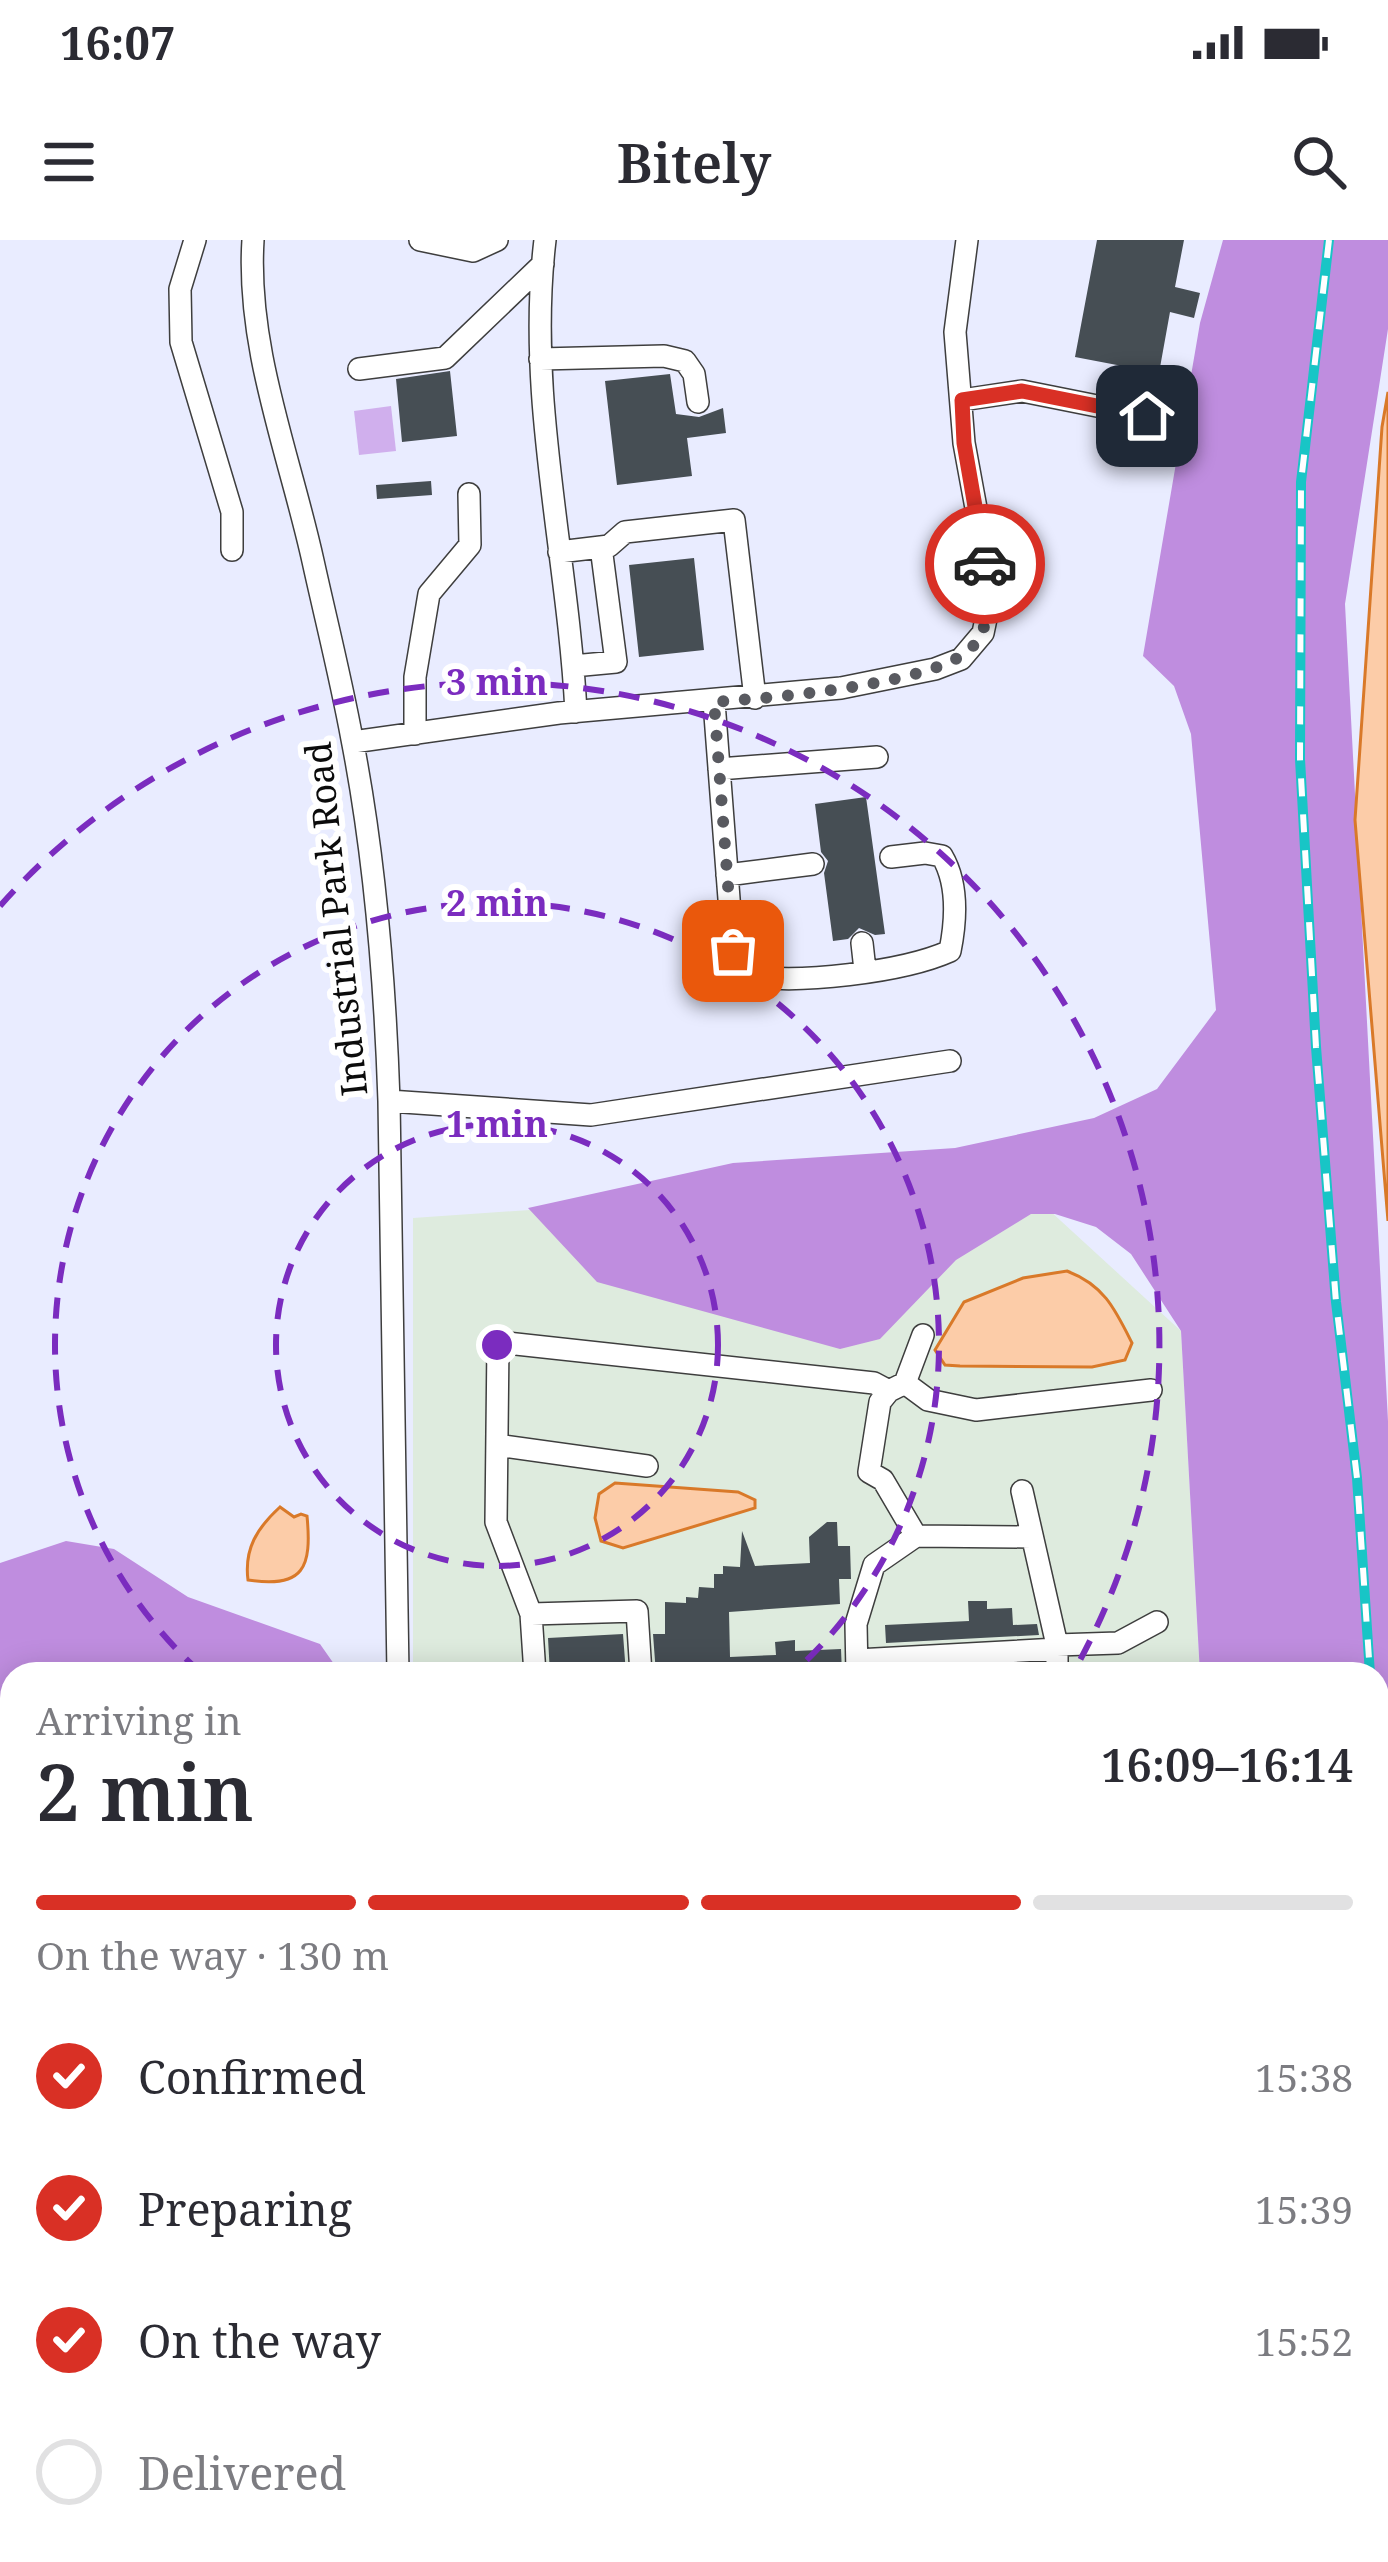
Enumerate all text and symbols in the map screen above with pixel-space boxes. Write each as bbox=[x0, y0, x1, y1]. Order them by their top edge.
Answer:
text: 16:07 bbox=[60, 12, 175, 73]
text: Bitely bbox=[617, 125, 771, 199]
icon: menu bbox=[36, 129, 102, 195]
icon: search bbox=[1286, 129, 1352, 195]
pin bbox=[1096, 365, 1198, 467]
icon: home bbox=[1114, 383, 1180, 449]
courier bbox=[925, 504, 1045, 624]
icon: car bbox=[952, 531, 1018, 597]
text: 3 min bbox=[446, 657, 548, 706]
street label: Industrial Park Road bbox=[293, 740, 378, 1098]
text: 2 min bbox=[446, 878, 548, 927]
pin bbox=[682, 900, 784, 1002]
icon: bag bbox=[700, 918, 766, 984]
text: 1 min bbox=[446, 1099, 548, 1148]
centre of rings bbox=[476, 1324, 518, 1366]
text: Arriving in bbox=[36, 1693, 242, 1746]
text: 16:09–16:14 bbox=[1101, 1734, 1353, 1795]
text: 2 min bbox=[36, 1738, 254, 1844]
text: On the way · 130 m bbox=[36, 1928, 389, 1981]
icon: check bbox=[36, 2043, 102, 2109]
text: Confirmed bbox=[138, 2046, 366, 2107]
text: 15:38 bbox=[1255, 2050, 1353, 2103]
icon: check bbox=[36, 2175, 102, 2241]
text: Preparing bbox=[138, 2178, 352, 2239]
text: 15:39 bbox=[1255, 2182, 1353, 2235]
icon: check bbox=[36, 2307, 102, 2373]
text: On the way bbox=[138, 2310, 381, 2371]
text: 15:52 bbox=[1255, 2314, 1353, 2367]
text: Delivered bbox=[138, 2442, 346, 2503]

